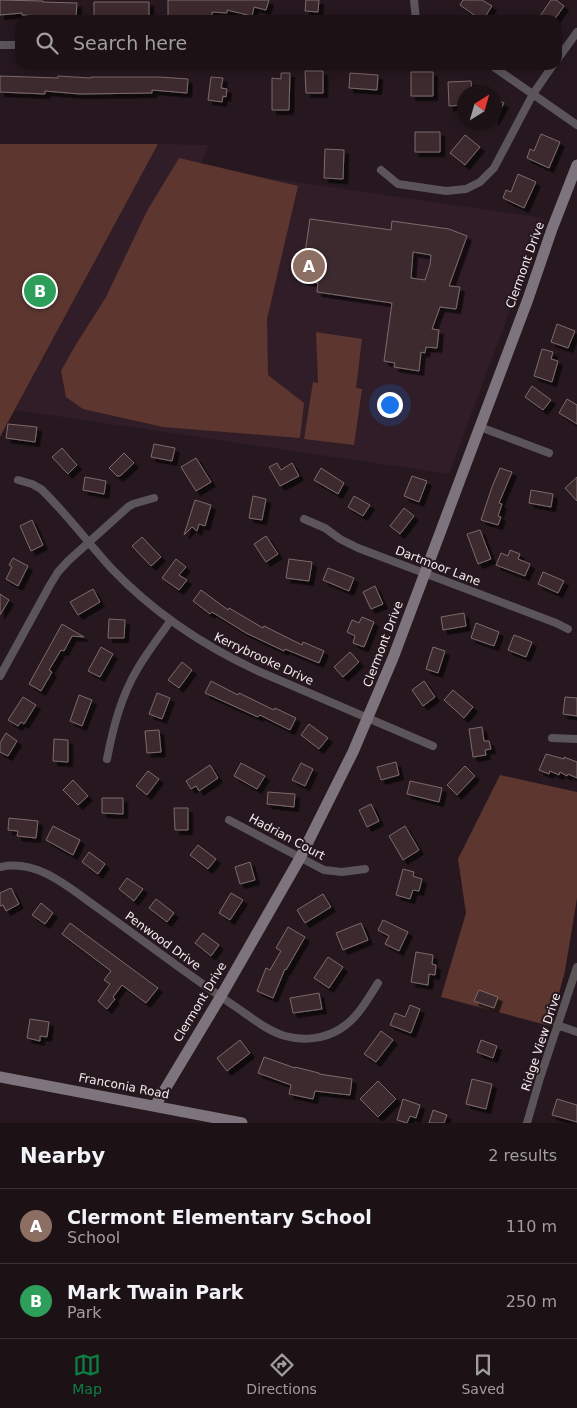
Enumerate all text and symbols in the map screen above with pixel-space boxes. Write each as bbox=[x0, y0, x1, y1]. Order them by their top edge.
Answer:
search box bbox=[15, 15, 562, 70]
icon: search bbox=[33, 29, 61, 57]
text: Search here bbox=[73, 32, 187, 54]
north arrow bbox=[457, 85, 502, 130]
street label: Clermont Drive bbox=[503, 220, 547, 310]
pin: A bbox=[293, 247, 325, 285]
pin: B bbox=[24, 272, 56, 310]
your location bbox=[377, 392, 403, 418]
street label: Dartmoor Lane bbox=[393, 543, 483, 589]
street label: Clermont Drive bbox=[360, 599, 406, 689]
street label: Kerrybrooke Drive bbox=[212, 630, 316, 688]
street label: Hadrian Court bbox=[247, 811, 328, 863]
street label: Penwood Drive bbox=[123, 909, 203, 973]
street label: Clermont Drive bbox=[171, 959, 229, 1045]
street label: Ridge View Drive bbox=[519, 991, 563, 1093]
street label: Franconia Road bbox=[77, 1070, 171, 1102]
text: Nearby bbox=[20, 1144, 105, 1168]
text: 2 results bbox=[488, 1146, 557, 1165]
text: Clermont Elementary School bbox=[67, 1206, 372, 1228]
text: A bbox=[30, 1217, 42, 1236]
text: 110 m bbox=[506, 1217, 557, 1236]
text: School bbox=[67, 1228, 120, 1247]
text: Mark Twain Park bbox=[67, 1281, 244, 1303]
text: B bbox=[30, 1292, 42, 1311]
text: 250 m bbox=[506, 1292, 557, 1311]
text: Park bbox=[67, 1303, 102, 1322]
tab: Map bbox=[72, 1351, 102, 1397]
tab: Directions bbox=[246, 1351, 317, 1397]
tab: Saved bbox=[461, 1351, 505, 1397]

